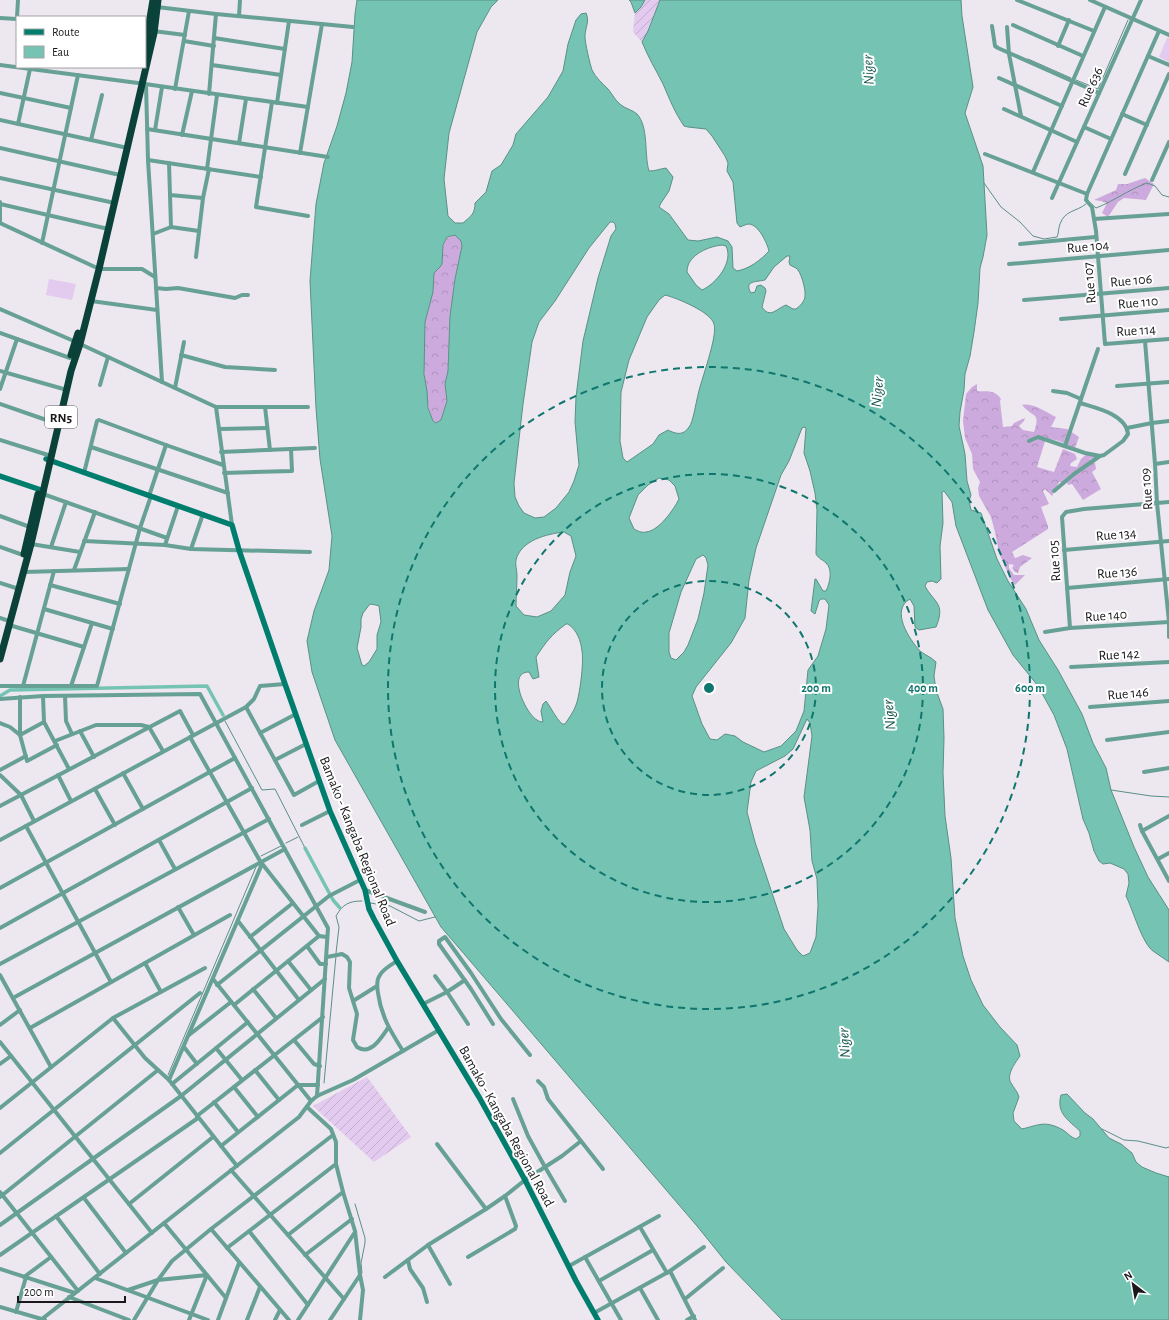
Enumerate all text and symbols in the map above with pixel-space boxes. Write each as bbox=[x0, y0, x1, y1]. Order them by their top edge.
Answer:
legend bbox=[16, 16, 146, 68]
text: Route bbox=[52, 26, 79, 38]
text: Eau bbox=[52, 46, 69, 58]
water label: Niger bbox=[860, 53, 877, 85]
street label: Rue 636 bbox=[1076, 65, 1106, 110]
street label: Rue 104 bbox=[1066, 238, 1110, 256]
street label: Rue 107 bbox=[1081, 262, 1099, 304]
street label: Rue 106 bbox=[1109, 272, 1153, 290]
street label: Rue 110 bbox=[1117, 294, 1159, 312]
street label: Rue 114 bbox=[1116, 323, 1157, 339]
water label: Niger bbox=[869, 375, 886, 408]
road number: RN5 bbox=[45, 406, 77, 428]
street label: Rue 109 bbox=[1139, 467, 1155, 510]
street label: Rue 134 bbox=[1095, 526, 1137, 544]
street label: Rue 105 bbox=[1047, 540, 1063, 582]
street label: Rue 136 bbox=[1096, 565, 1138, 581]
street label: Rue 140 bbox=[1084, 608, 1128, 624]
street label: Rue 142 bbox=[1098, 647, 1140, 663]
centre of rings bbox=[702, 681, 716, 695]
text: 200 m bbox=[801, 682, 831, 694]
text: 400 m bbox=[908, 682, 938, 694]
text: 600 m bbox=[1015, 682, 1045, 694]
street label: Rue 146 bbox=[1107, 685, 1149, 703]
water label: Niger bbox=[880, 698, 899, 731]
street label: Bamako - Kangaba Regional Road bbox=[317, 755, 398, 928]
water label: Niger bbox=[836, 1026, 853, 1059]
street label: Bamako - Kangaba Regional Road bbox=[456, 1044, 556, 1209]
north arrow bbox=[1113, 1264, 1153, 1304]
text: N bbox=[1122, 1269, 1134, 1283]
scale bar bbox=[18, 1278, 125, 1304]
text: 200 m bbox=[24, 1286, 54, 1298]

